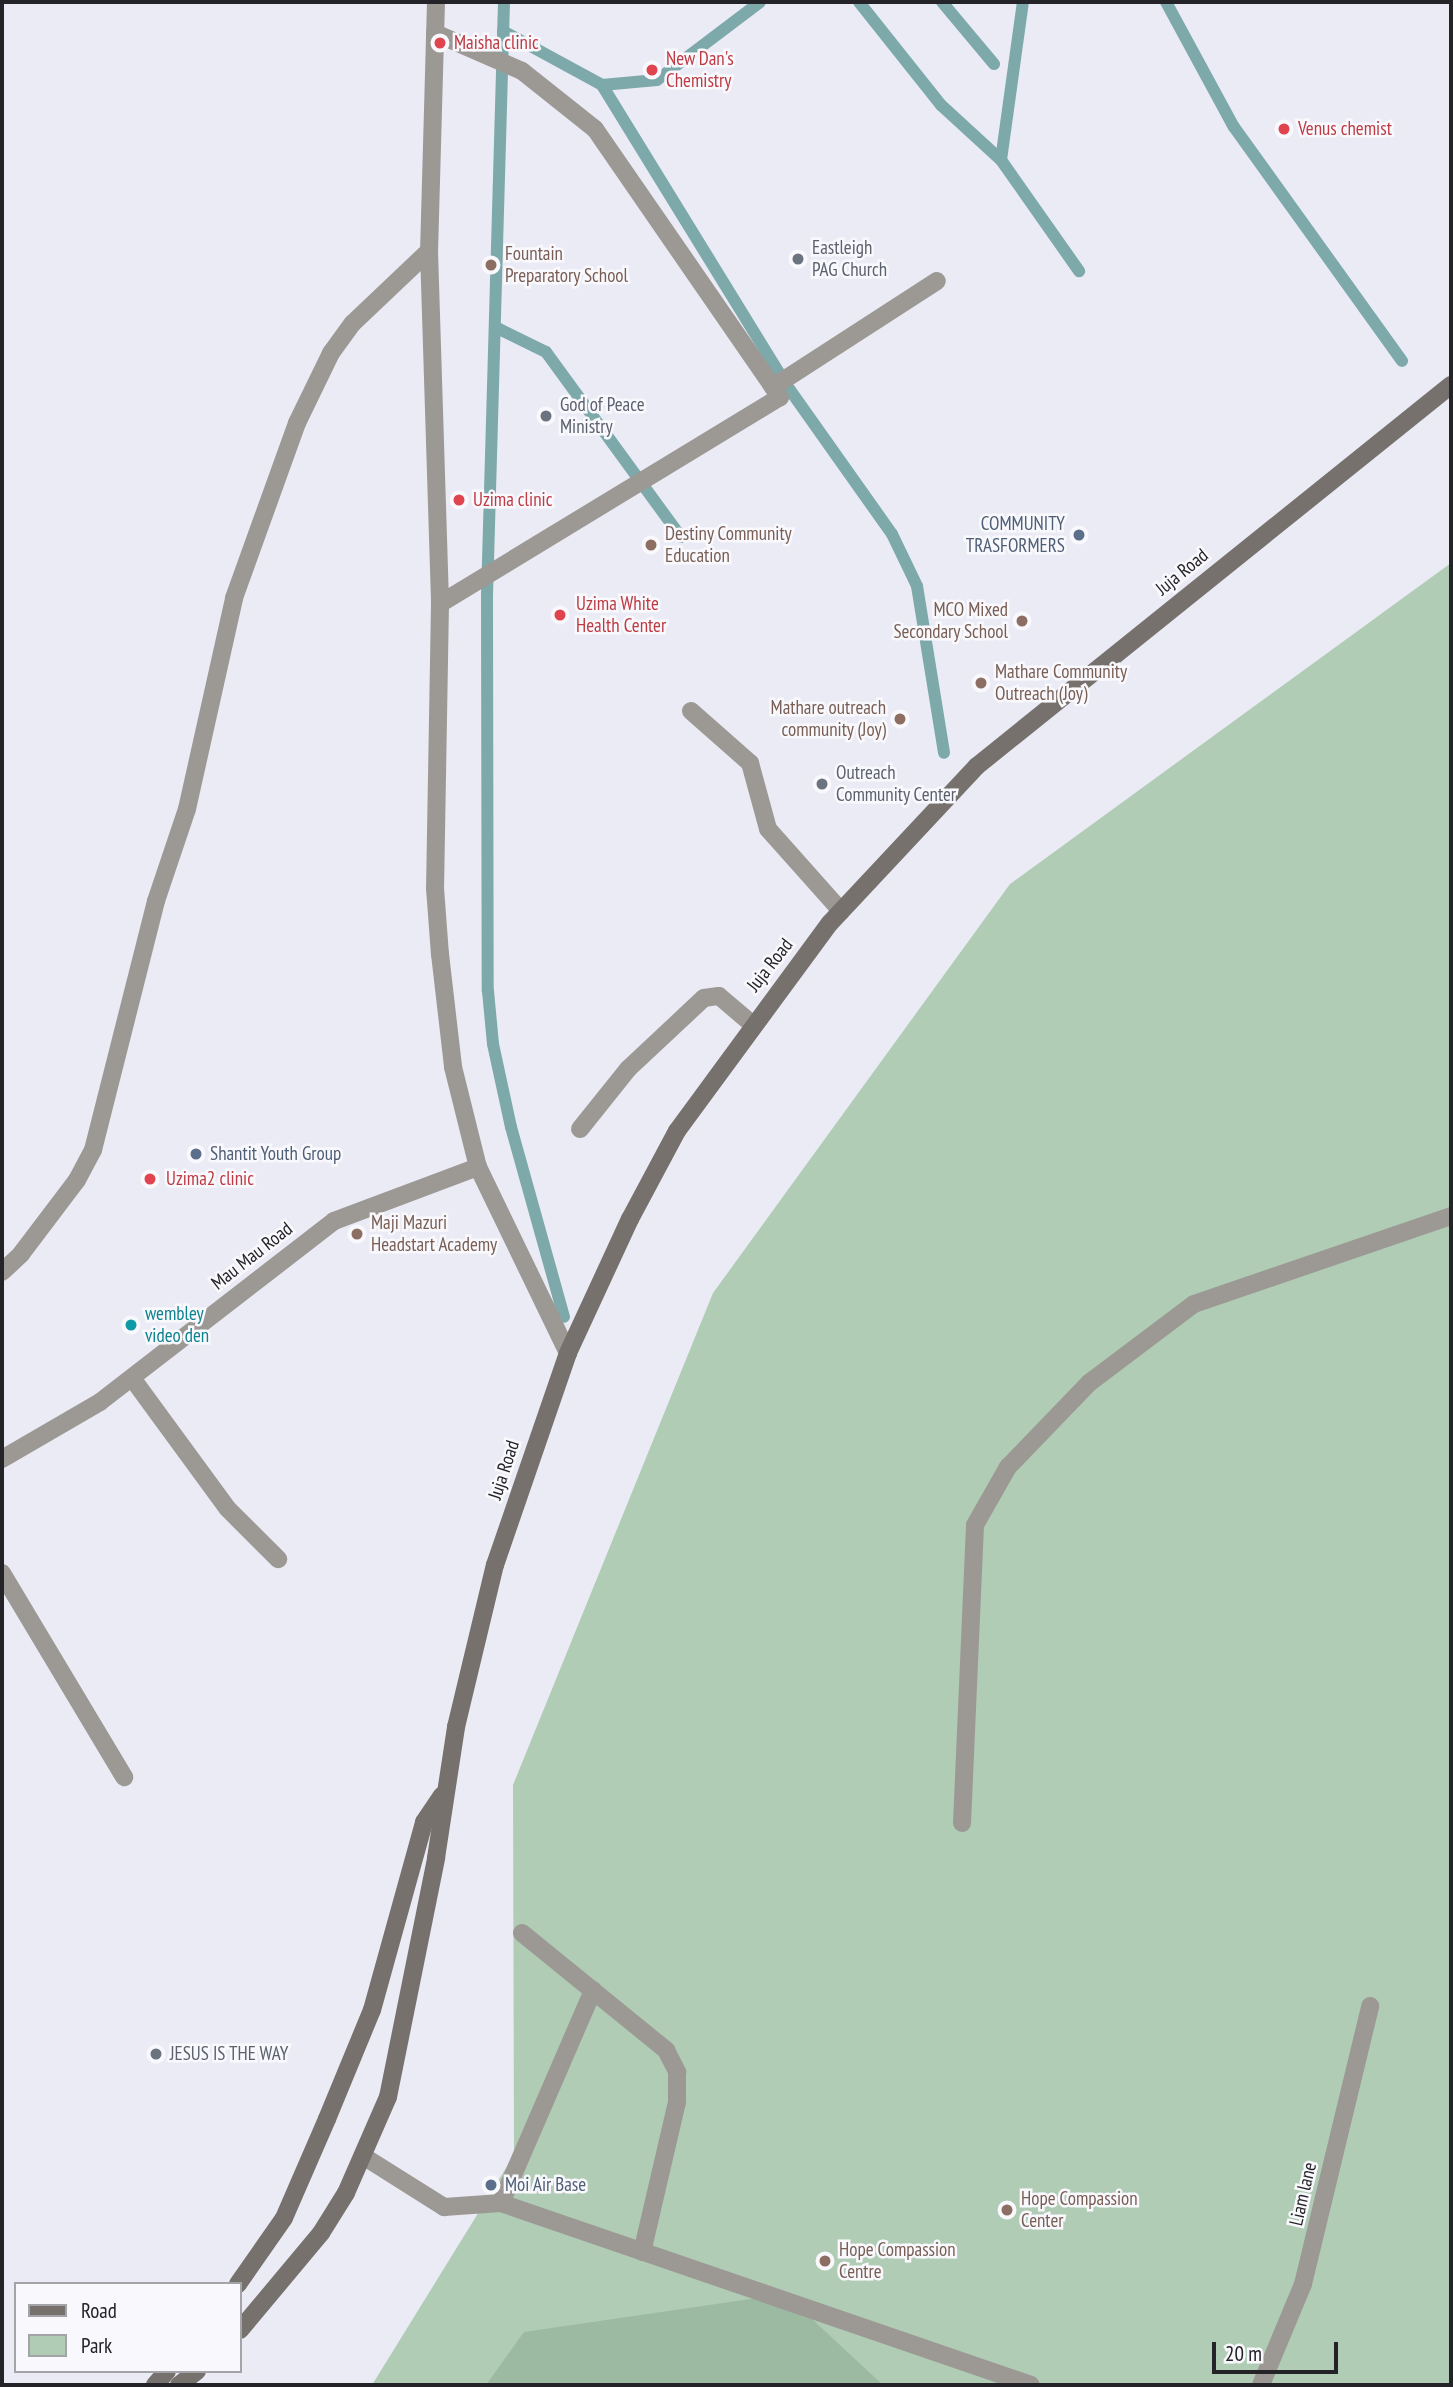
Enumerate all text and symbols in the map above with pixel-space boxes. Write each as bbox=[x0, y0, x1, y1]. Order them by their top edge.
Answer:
place label: Maisha clinic bbox=[454, 32, 539, 54]
marker: Maisha clinic bbox=[432, 35, 448, 51]
place label: New Dan's Chemistry bbox=[666, 48, 734, 92]
marker: New Dan's Chemistry bbox=[644, 62, 660, 78]
place label: Venus chemist bbox=[1298, 118, 1392, 140]
marker: Venus chemist bbox=[1276, 121, 1292, 137]
place label: Eastleigh PAG Church bbox=[812, 237, 887, 281]
place label: Fountain Preparatory School bbox=[505, 243, 629, 287]
marker: Eastleigh PAG Church bbox=[790, 251, 806, 267]
marker: Fountain Preparatory School bbox=[483, 257, 499, 273]
place label: God of Peace Ministry bbox=[560, 394, 644, 438]
marker: God of Peace Ministry bbox=[538, 408, 554, 424]
place label: Uzima clinic bbox=[473, 489, 552, 511]
marker: Uzima clinic bbox=[451, 492, 467, 508]
place label: COMMUNITY TRASFORMERS bbox=[966, 513, 1065, 557]
place label: Destiny Community Education bbox=[665, 523, 792, 567]
marker: COMMUNITY TRASFORMERS bbox=[1071, 527, 1087, 543]
marker: Destiny Community Education bbox=[643, 537, 659, 553]
street label: Juja Road bbox=[1151, 544, 1213, 600]
place label: Uzima White Health Center bbox=[576, 593, 666, 637]
place label: MCO Mixed Secondary School bbox=[893, 599, 1008, 643]
marker: Uzima White Health Center bbox=[550, 605, 570, 625]
marker: MCO Mixed Secondary School bbox=[1014, 613, 1030, 629]
place label: Mathare Community Outreach (Joy) bbox=[995, 661, 1127, 705]
marker: Mathare Community Outreach (Joy) bbox=[973, 675, 989, 691]
place label: Mathare outreach community (Joy) bbox=[771, 697, 886, 741]
marker: Mathare outreach community (Joy) bbox=[892, 711, 908, 727]
place label: Outreach Community Center bbox=[836, 762, 957, 806]
marker: Outreach Community Center bbox=[814, 776, 830, 792]
street label: Juja Road bbox=[742, 934, 798, 996]
place label: Shantit Youth Group bbox=[210, 1143, 342, 1165]
marker: Shantit Youth Group bbox=[188, 1146, 204, 1162]
place label: Uzima2 clinic bbox=[166, 1168, 254, 1190]
marker: Uzima2 clinic bbox=[140, 1169, 160, 1189]
place label: Maji Mazuri Headstart Academy bbox=[371, 1212, 498, 1256]
street label: Mau Mau Road bbox=[207, 1217, 297, 1295]
marker: Maji Mazuri Headstart Academy bbox=[349, 1226, 365, 1242]
place label: wembley video den bbox=[145, 1303, 209, 1347]
marker: wembley video den bbox=[123, 1317, 139, 1333]
street label: Juja Road bbox=[484, 1437, 524, 1503]
place label: JESUS IS THE WAY bbox=[170, 2043, 289, 2065]
marker: JESUS IS THE WAY bbox=[148, 2046, 164, 2062]
street label: Liam lane bbox=[1285, 2160, 1321, 2228]
place label: Moi Air Base bbox=[505, 2174, 587, 2196]
marker: Moi Air Base bbox=[483, 2177, 499, 2193]
place label: Hope Compassion Center bbox=[1021, 2188, 1138, 2232]
marker: Hope Compassion Center bbox=[999, 2202, 1015, 2218]
place label: Hope Compassion Centre bbox=[839, 2239, 956, 2283]
marker: Hope Compassion Centre bbox=[817, 2253, 833, 2269]
legend bbox=[14, 2282, 242, 2373]
text: Road bbox=[81, 2297, 117, 2324]
scale bar bbox=[1215, 2328, 1341, 2372]
text: Park bbox=[81, 2332, 112, 2359]
text: 20 m bbox=[1225, 2340, 1262, 2367]

